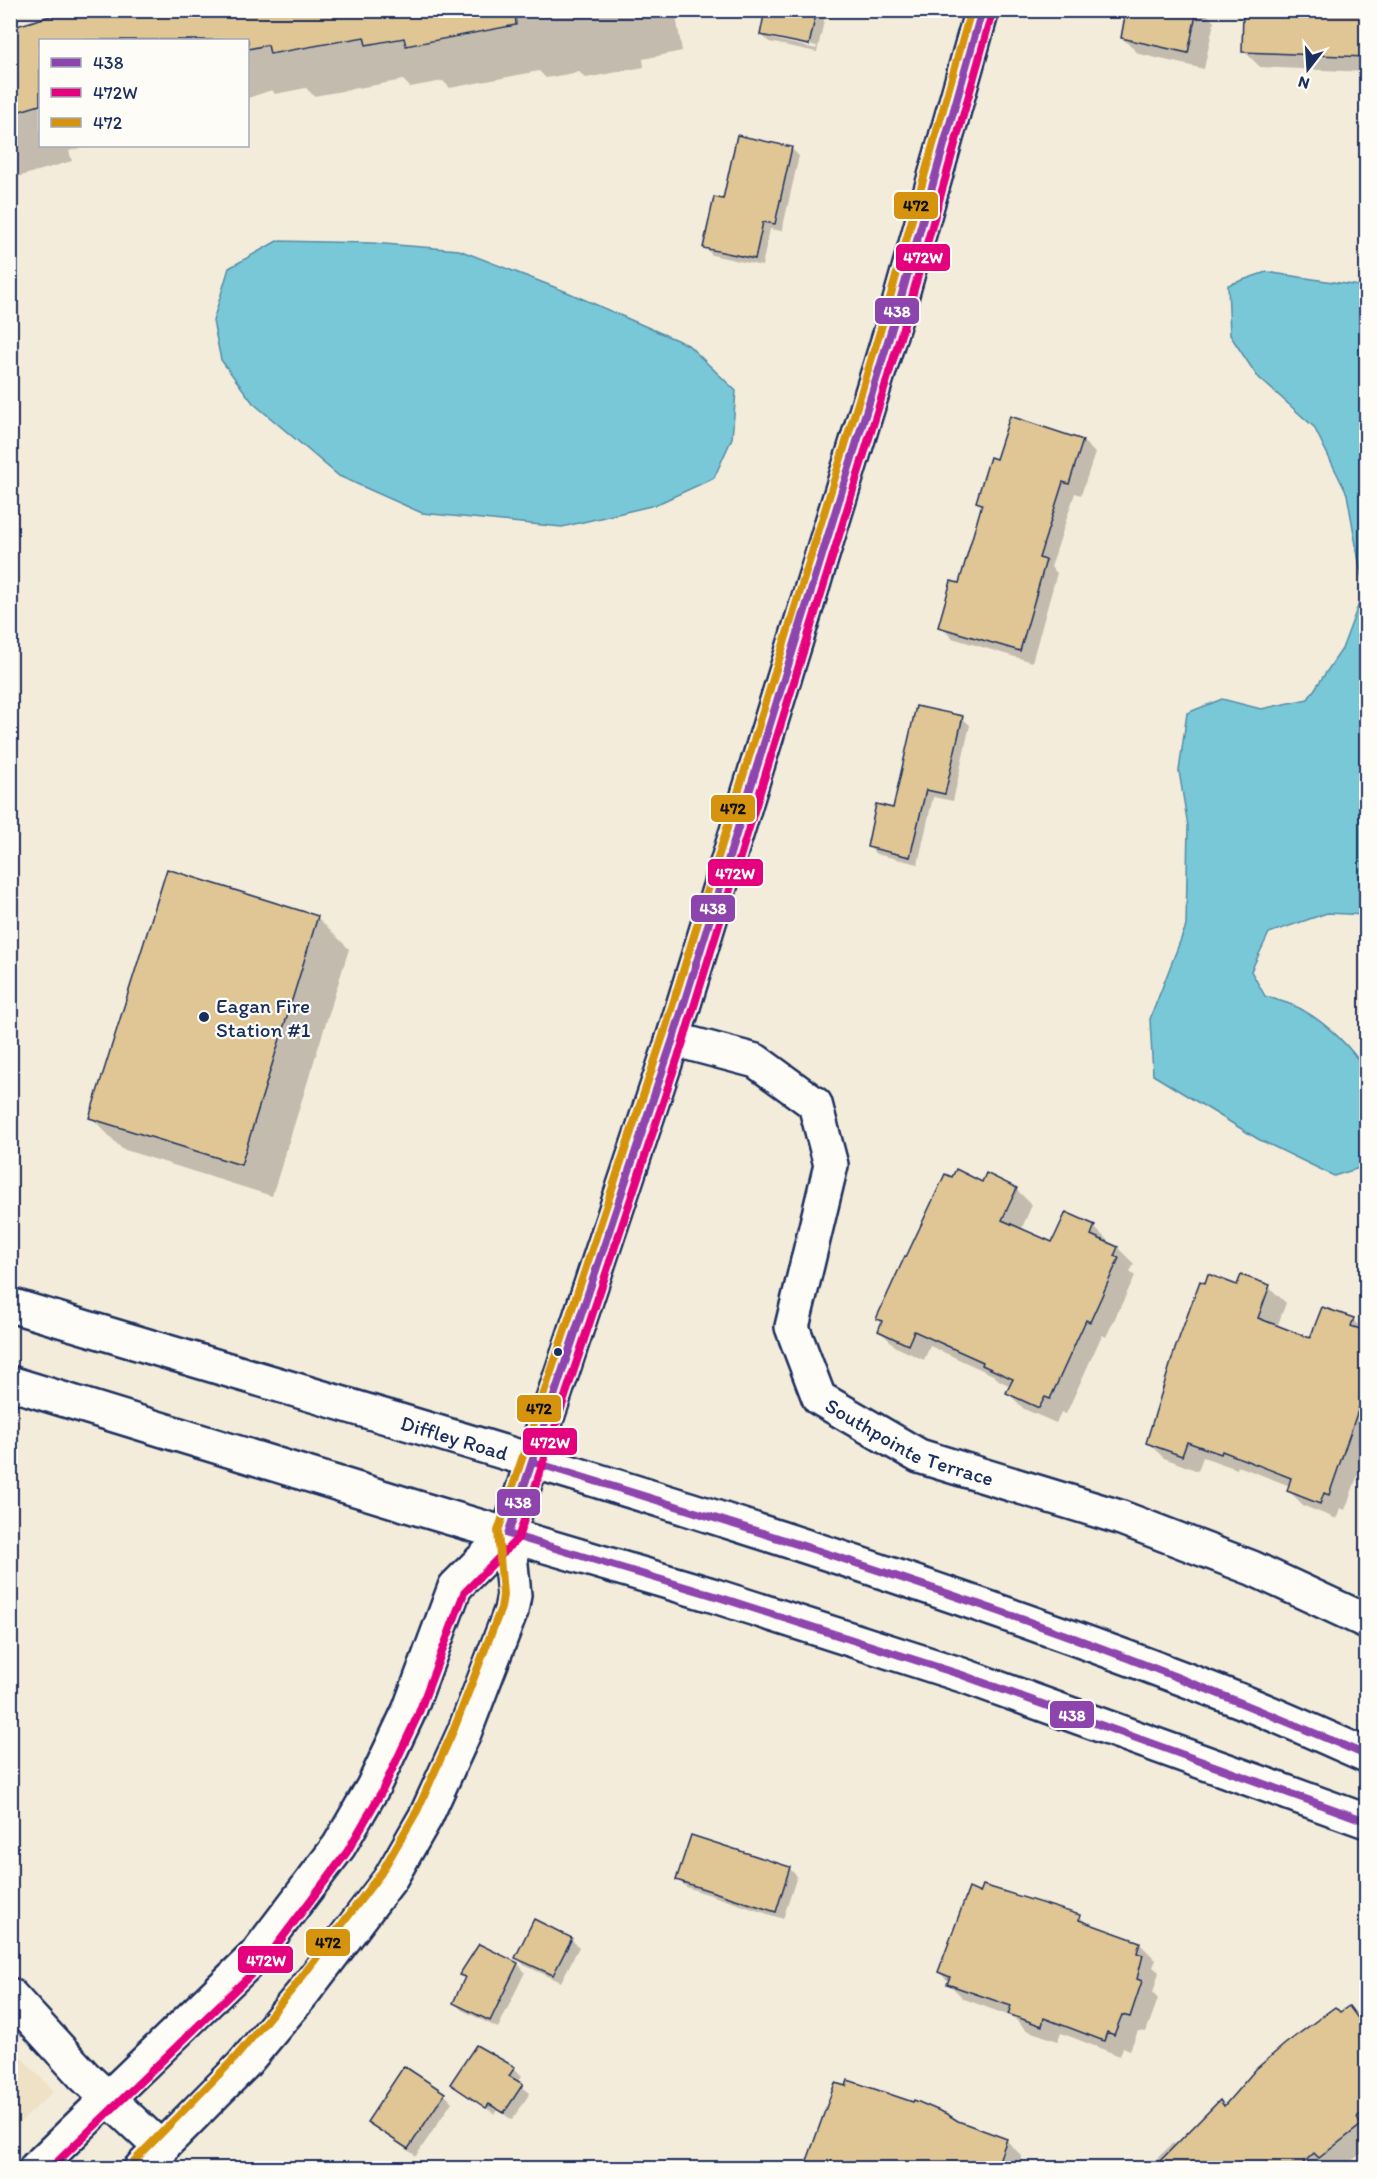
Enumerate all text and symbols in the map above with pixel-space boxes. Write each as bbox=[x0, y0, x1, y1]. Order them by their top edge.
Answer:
legend bbox=[39, 39, 249, 147]
north arrow bbox=[1278, 39, 1338, 99]
text: 438 bbox=[93, 52, 124, 74]
text: N bbox=[1296, 72, 1312, 94]
text: 472W bbox=[93, 82, 138, 104]
text: 472 bbox=[93, 112, 123, 134]
line badge: 472 bbox=[893, 191, 939, 220]
text: 472 bbox=[903, 196, 930, 215]
line badge: 472W bbox=[895, 243, 951, 272]
text: 472W bbox=[903, 248, 943, 267]
line badge: 438 bbox=[874, 297, 920, 325]
text: 438 bbox=[883, 302, 911, 321]
line badge: 472 bbox=[710, 794, 756, 823]
text: 472 bbox=[720, 799, 747, 818]
line badge: 472W bbox=[707, 858, 764, 887]
text: 472W bbox=[715, 864, 755, 883]
line badge: 438 bbox=[690, 894, 736, 923]
text: 438 bbox=[699, 899, 727, 918]
place label: Eagan Fire Station #1 bbox=[216, 993, 311, 1042]
marker: Eagan Fire Station #1 bbox=[197, 1010, 211, 1024]
unlabelled marker bbox=[552, 1346, 564, 1358]
street label: Southpointe Terrace bbox=[821, 1392, 997, 1491]
line badge: 472 bbox=[516, 1394, 562, 1423]
text: 472 bbox=[526, 1399, 553, 1418]
street label: Diffley Road bbox=[398, 1409, 512, 1465]
line badge: 472W bbox=[522, 1427, 578, 1456]
text: 472W bbox=[530, 1433, 570, 1452]
line badge: 438 bbox=[496, 1488, 541, 1517]
text: 438 bbox=[504, 1493, 532, 1512]
line badge: 438 bbox=[1049, 1700, 1095, 1729]
text: 438 bbox=[1058, 1706, 1086, 1725]
line badge: 472 bbox=[305, 1928, 351, 1957]
text: 472 bbox=[315, 1933, 342, 1952]
line badge: 472W bbox=[237, 1945, 294, 1974]
text: 472W bbox=[246, 1951, 286, 1970]

